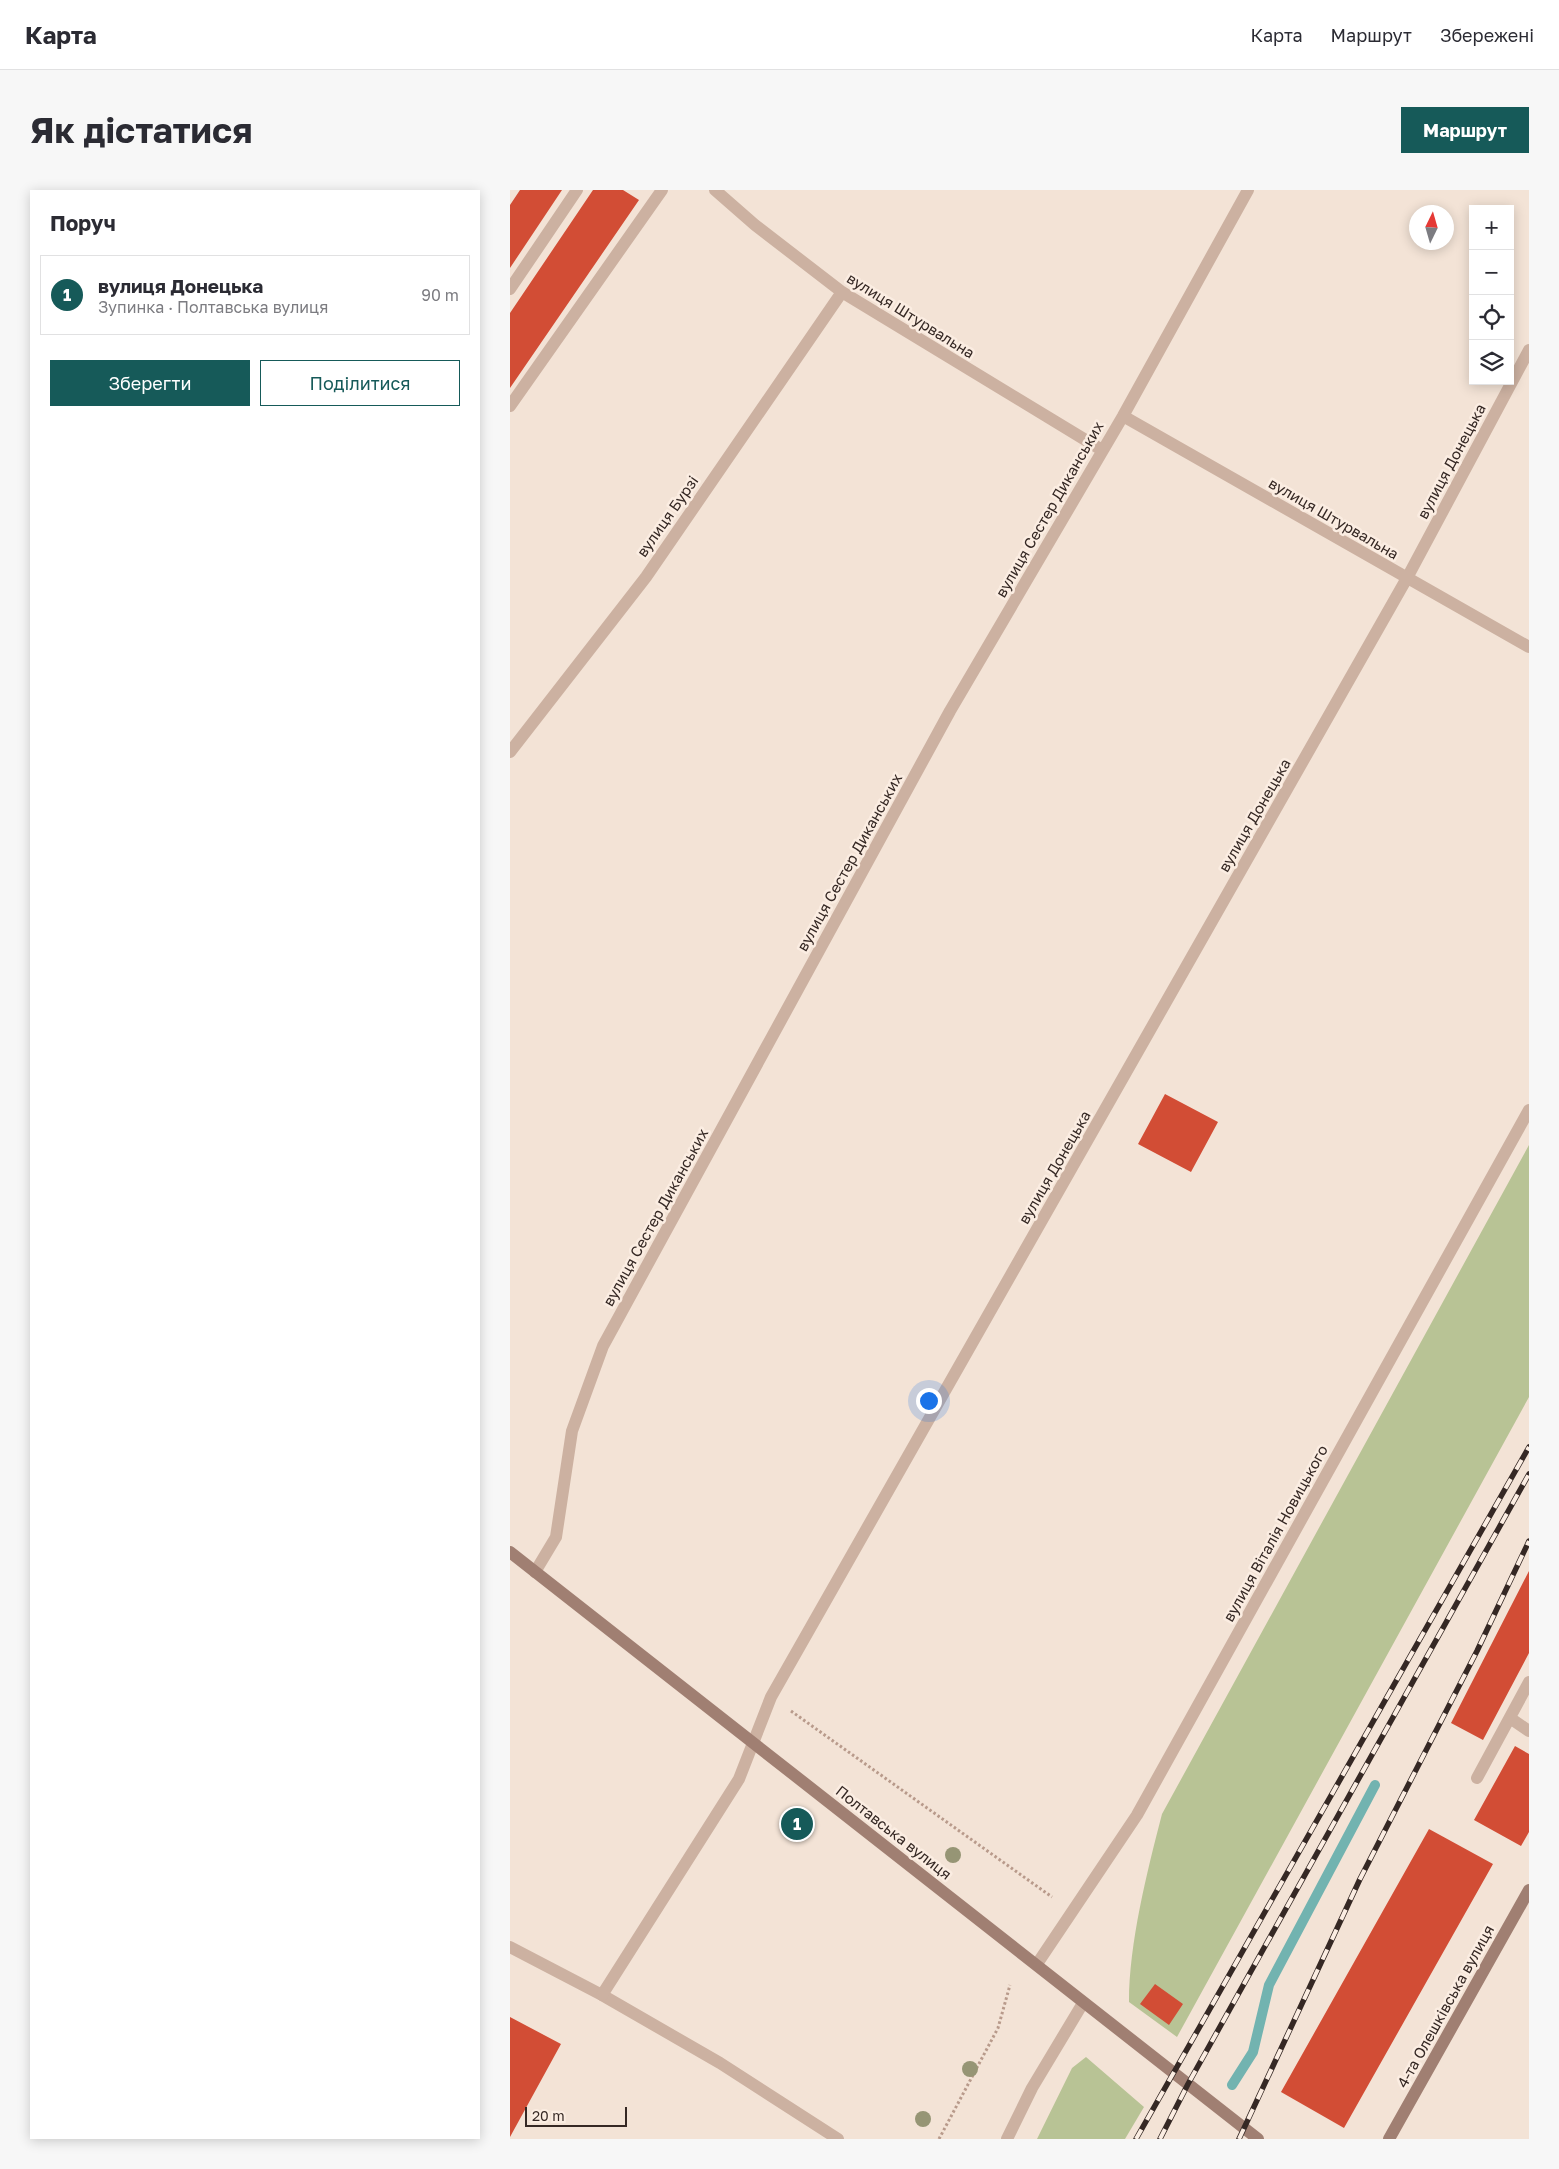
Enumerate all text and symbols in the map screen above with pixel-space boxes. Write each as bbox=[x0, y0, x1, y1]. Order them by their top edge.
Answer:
text: Карта bbox=[25, 20, 97, 49]
text: Карта bbox=[1250, 24, 1303, 46]
text: Маршрут bbox=[1331, 24, 1412, 46]
text: Збережені bbox=[1440, 24, 1534, 46]
button: Маршрут bbox=[1401, 107, 1529, 153]
text: Як дістатися bbox=[30, 109, 253, 151]
north arrow bbox=[1409, 205, 1454, 250]
map controls bbox=[1469, 205, 1514, 385]
button: + bbox=[1469, 205, 1514, 250]
text: Поруч bbox=[50, 210, 116, 236]
button: − bbox=[1469, 250, 1514, 295]
street label: вулиця Штурвальна bbox=[844, 268, 978, 362]
text: вулиця Донецька bbox=[98, 274, 263, 297]
text: 1 bbox=[63, 285, 71, 305]
text: 90 m bbox=[421, 285, 459, 305]
button: locate bbox=[1469, 295, 1514, 340]
text: Зупинка · Полтавська вулиця bbox=[98, 297, 328, 317]
button: layers bbox=[1469, 340, 1514, 385]
button: Зберегти bbox=[50, 360, 250, 406]
button: Поділитися bbox=[260, 360, 460, 406]
street label: вулиця Донецька bbox=[1413, 400, 1489, 522]
street label: вулиця Сестер Диканських bbox=[991, 418, 1107, 600]
street label: вулиця Бурзі bbox=[632, 472, 702, 560]
street label: вулиця Штурвальна bbox=[1266, 473, 1402, 563]
street label: вулиця Донецька bbox=[1214, 755, 1294, 875]
street label: вулиця Сестер Диканських bbox=[793, 770, 905, 954]
street label: вулиця Донецька bbox=[1014, 1107, 1094, 1227]
street label: вулиця Сестер Диканських bbox=[599, 1125, 711, 1309]
your location bbox=[916, 1388, 942, 1414]
street label: вулиця Віталія Новицького bbox=[1219, 1442, 1331, 1624]
street label: Полтавська вулиця bbox=[833, 1781, 955, 1883]
pin: 1 bbox=[781, 1805, 813, 1843]
street label: 4-та Олешківська вулиця bbox=[1393, 1921, 1497, 2091]
scale bar bbox=[525, 2104, 628, 2127]
text: 20 m bbox=[532, 2107, 565, 2124]

